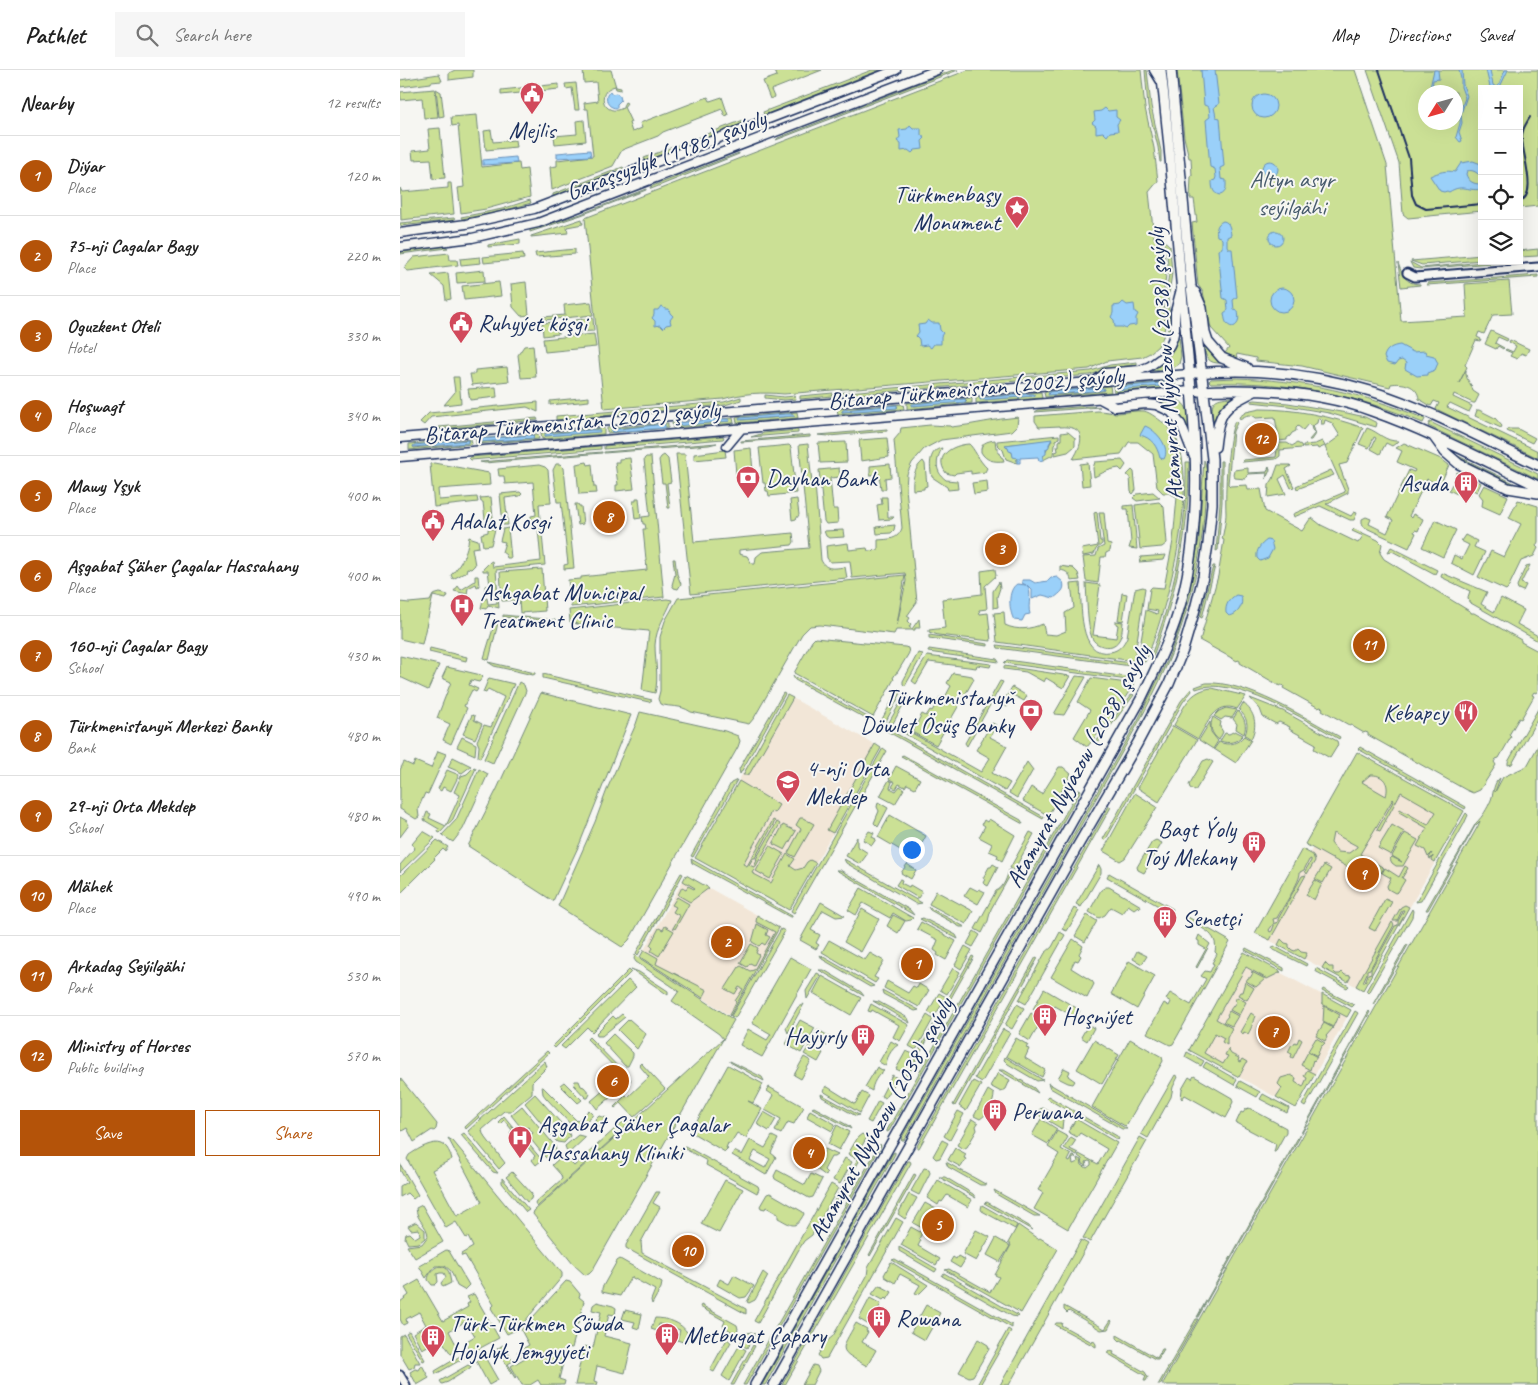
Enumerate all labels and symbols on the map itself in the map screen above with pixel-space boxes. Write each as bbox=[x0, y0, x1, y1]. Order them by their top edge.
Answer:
public building icon: Mejlis bbox=[519, 81, 545, 115]
north arrow bbox=[1418, 85, 1463, 130]
street label: Garaşsyzlyk (1986) şaýoly bbox=[562, 102, 772, 207]
place label: Mejlis bbox=[509, 115, 557, 145]
park label: Altyn asyr seýilgähi bbox=[1250, 164, 1337, 222]
place label: Türkmenbaşy Monument bbox=[894, 179, 1002, 237]
place icon: Türkmenbaşy Monument bbox=[1004, 195, 1030, 229]
street label: Atamyrat Nyýazow (2038) şaýoly bbox=[1140, 225, 1189, 501]
place label: Ruhyýet köşgi bbox=[478, 308, 589, 338]
public building icon: Ruhyýet köşgi bbox=[448, 310, 474, 344]
street label: Bitarap Türkmenistan (2002) şaýoly bbox=[827, 360, 1127, 416]
street label: Bitarap Türkmenistan (2002) şaýoly bbox=[423, 394, 723, 450]
pin: 12 bbox=[1245, 420, 1277, 458]
place label: Dayhan Bank bbox=[766, 463, 879, 493]
bank icon: Dayhan Bank bbox=[735, 465, 761, 499]
place label: Asuda bbox=[1400, 468, 1449, 498]
building icon: Asuda bbox=[1453, 470, 1479, 504]
pin: 8 bbox=[593, 498, 625, 536]
place label: Adalat Kosgi bbox=[450, 506, 553, 536]
public building icon: Adalat Kosgi bbox=[420, 508, 446, 542]
pin: 3 bbox=[985, 530, 1017, 568]
place label: Ashgabat Municipal Treatment Clinic bbox=[480, 577, 645, 635]
hospital icon: Ashgabat Municipal Treatment Clinic bbox=[449, 593, 475, 627]
pin: 11 bbox=[1353, 626, 1385, 664]
street label: Atamyrat Nyýazow (2038) şaýoly bbox=[999, 638, 1158, 893]
place label: Türkmenistanyň Döwlet Ösüş Banky bbox=[860, 682, 1016, 740]
place label: Kebapcy bbox=[1383, 697, 1450, 727]
bank icon: Türkmenistanyň Döwlet Ösüş Banky bbox=[1018, 698, 1044, 732]
restaurant icon: Kebapcy bbox=[1453, 699, 1479, 733]
place label: 4-nji Orta Mekdep bbox=[806, 753, 890, 811]
school or university icon: 4-nji Orta Mekdep bbox=[775, 769, 801, 803]
place label: Bagt Ýoly Toý Mekany bbox=[1142, 814, 1238, 872]
building icon: Bagt Ýoly Toý Mekany bbox=[1241, 830, 1267, 864]
your location bbox=[899, 837, 925, 863]
pin: 9 bbox=[1347, 855, 1379, 893]
place label: Senetçi bbox=[1182, 903, 1243, 933]
building icon: Senetçi bbox=[1152, 905, 1178, 939]
pin: 2 bbox=[711, 923, 743, 961]
pin: 1 bbox=[901, 945, 933, 983]
street label: Atamyrat Nyýazow (2038) şaýoly bbox=[802, 991, 961, 1246]
place label: Hoşniýet bbox=[1062, 1001, 1133, 1031]
building icon: Hoşniýet bbox=[1032, 1003, 1058, 1037]
pin: 7 bbox=[1258, 1013, 1290, 1051]
place label: Haýyrly bbox=[785, 1021, 848, 1051]
building icon: Haýyrly bbox=[850, 1023, 876, 1057]
pin: 6 bbox=[597, 1062, 629, 1100]
place label: Perwana bbox=[1012, 1096, 1084, 1126]
building icon: Perwana bbox=[982, 1098, 1008, 1132]
place label: Aşgabat Şäher Çagalar Hassahany Kliniki bbox=[538, 1109, 732, 1167]
hospital icon: Aşgabat Şäher Çagalar Hassahany Kliniki bbox=[507, 1125, 533, 1159]
pin: 4 bbox=[793, 1134, 825, 1172]
pin: 5 bbox=[922, 1206, 954, 1244]
pin: 10 bbox=[672, 1232, 704, 1270]
place label: Rowana bbox=[896, 1303, 962, 1333]
building icon: Rowana bbox=[866, 1305, 892, 1339]
place label: Türk-Türkmen Söwda Hojalyk Jemgyýeti bbox=[450, 1308, 624, 1366]
place label: Metbugat Çapary bbox=[684, 1320, 828, 1350]
building icon: Metbugat Çapary bbox=[654, 1322, 680, 1356]
building icon: Türk-Türkmen Söwda Hojalyk Jemgyýeti bbox=[420, 1324, 446, 1358]

